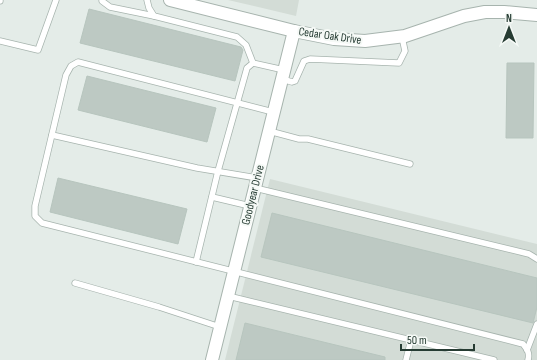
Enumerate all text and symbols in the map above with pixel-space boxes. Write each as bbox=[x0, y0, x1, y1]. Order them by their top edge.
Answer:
north arrow bbox=[489, 8, 529, 48]
text: N bbox=[506, 12, 512, 25]
street label: Cedar Oak Drive bbox=[298, 24, 363, 48]
street label: Goodyear Drive bbox=[238, 163, 268, 227]
scale bar bbox=[401, 326, 474, 352]
text: 50 m bbox=[407, 333, 427, 348]

